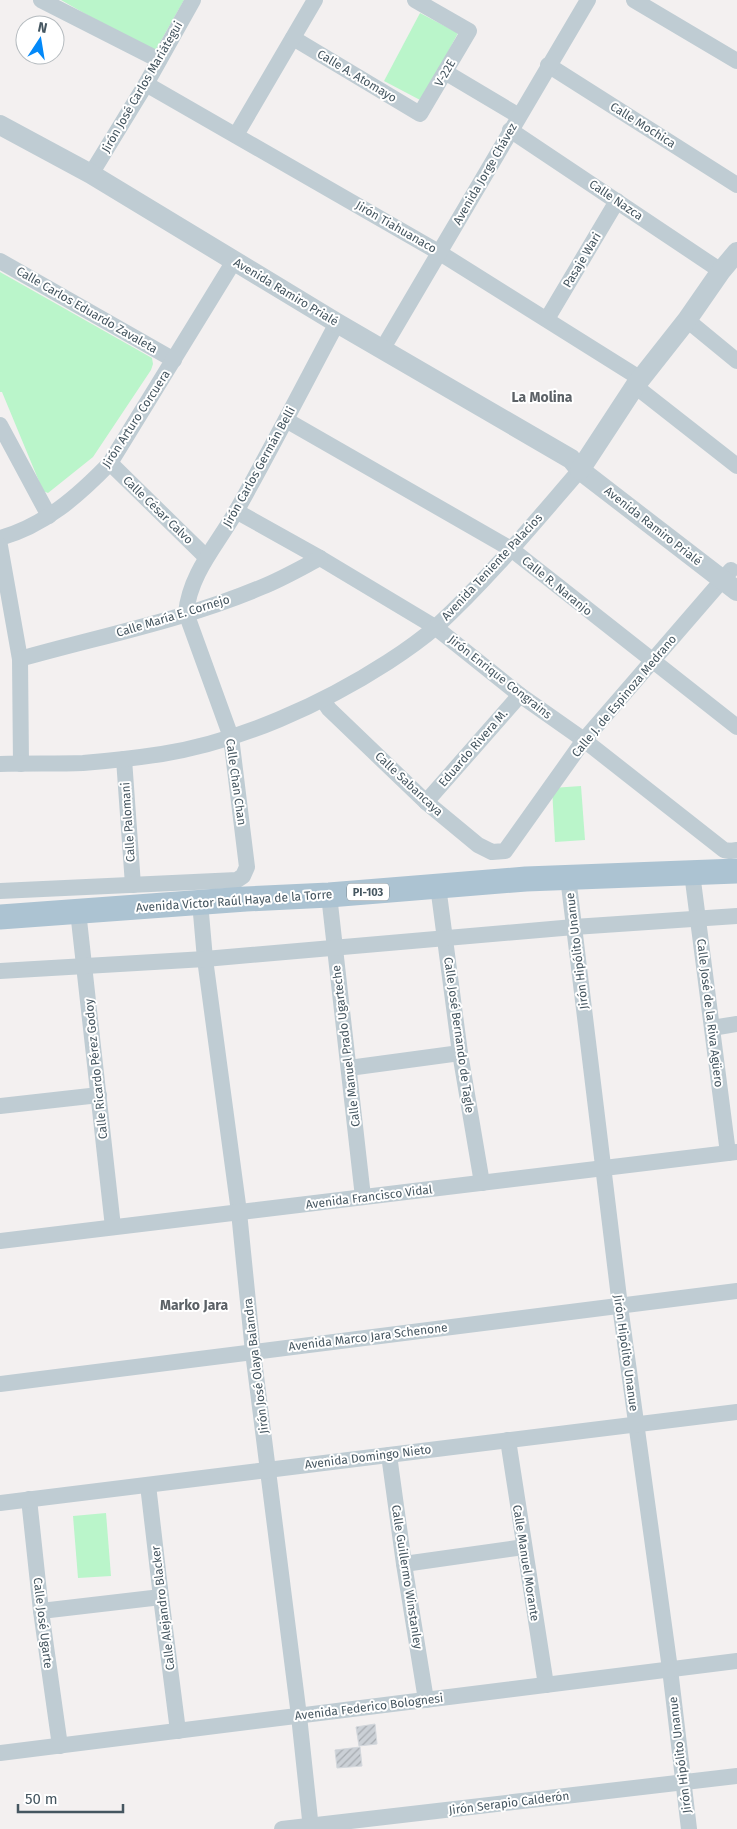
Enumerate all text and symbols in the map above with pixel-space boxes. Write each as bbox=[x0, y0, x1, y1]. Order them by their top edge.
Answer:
north arrow bbox=[15, 15, 65, 65]
text: N bbox=[36, 18, 49, 37]
street label: Jirón José Carlos Mariátegui bbox=[99, 19, 185, 155]
street label: Calle A. Atomayo bbox=[315, 47, 399, 105]
street label: V-22E bbox=[432, 57, 458, 89]
street label: Calle Mochica bbox=[608, 99, 678, 151]
street label: Avenida Jorge Chávez bbox=[450, 121, 520, 227]
street label: Calle Nazca bbox=[586, 177, 646, 223]
street label: Jirón Tiahuanaco bbox=[353, 198, 439, 256]
street label: Pasaje Wari bbox=[560, 230, 604, 290]
street label: Avenida Ramiro Prialé bbox=[231, 255, 341, 329]
street label: Calle Carlos Eduardo Zavaleta bbox=[14, 264, 160, 356]
street label: Jirón Arturo Corcuera bbox=[99, 368, 173, 470]
district label: La Molina bbox=[511, 389, 573, 406]
street label: Jirón Carlos Germán Belli bbox=[220, 404, 298, 530]
street label: Calle César Calvo bbox=[120, 473, 196, 547]
street label: Avenida Ramiro Prialé bbox=[602, 484, 704, 568]
street label: Avenida Teniente Palacios bbox=[439, 510, 545, 623]
street label: Calle R. Naranjo bbox=[519, 554, 595, 618]
street label: Calle María E. Cornejo bbox=[115, 592, 231, 640]
street label: Jirón Enrique Congrains bbox=[446, 632, 555, 722]
street label: Calle J. de Espinoza Medrano bbox=[569, 632, 679, 760]
street label: Eduardo Rivera M. bbox=[436, 706, 510, 789]
street label: Calle Chan Chan bbox=[223, 738, 249, 826]
street label: Calle Sabancaya bbox=[372, 749, 446, 819]
street label: Calle Palomani bbox=[118, 782, 138, 862]
road number: PI-103 bbox=[347, 884, 389, 900]
street label: Avenida Víctor Raúl Haya de la Torre bbox=[135, 887, 333, 915]
street label: Jirón Hipólito Unanue bbox=[563, 892, 591, 1010]
street label: Calle José de la Riva Agüero bbox=[694, 938, 726, 1088]
street label: Calle José Bernando de Tagle bbox=[441, 956, 477, 1114]
street label: Calle Manuel Prado Ugarteche bbox=[329, 964, 363, 1128]
street label: Calle Ricardo Pérez Godoy bbox=[82, 998, 110, 1140]
street label: Avenida Francisco Vidal bbox=[305, 1182, 434, 1212]
street label: Jirón Hipólito Unanue bbox=[611, 1294, 641, 1412]
district label: Marko Jara bbox=[160, 1297, 228, 1314]
street label: Jirón José Olaya Balandra bbox=[241, 1297, 271, 1435]
street label: Avenida Marco Jara Schenone bbox=[288, 1320, 448, 1354]
street label: Avenida Domingo Nieto bbox=[304, 1442, 432, 1472]
street label: Calle Guillermo Winstanley bbox=[389, 1504, 425, 1650]
street label: Calle Manuel Morante bbox=[510, 1504, 542, 1622]
street label: Calle Alejandro Blacker bbox=[148, 1545, 178, 1671]
street label: Calle José Ugarte bbox=[30, 1577, 56, 1669]
street label: Avenida Federico Bolognesi bbox=[294, 1691, 444, 1723]
street label: Jirón Hipólito Unanue bbox=[666, 1696, 694, 1814]
scale bar bbox=[18, 1782, 122, 1814]
street label: Jirón Serapio Calderón bbox=[448, 1789, 570, 1817]
text: 50 m bbox=[25, 1790, 58, 1808]

